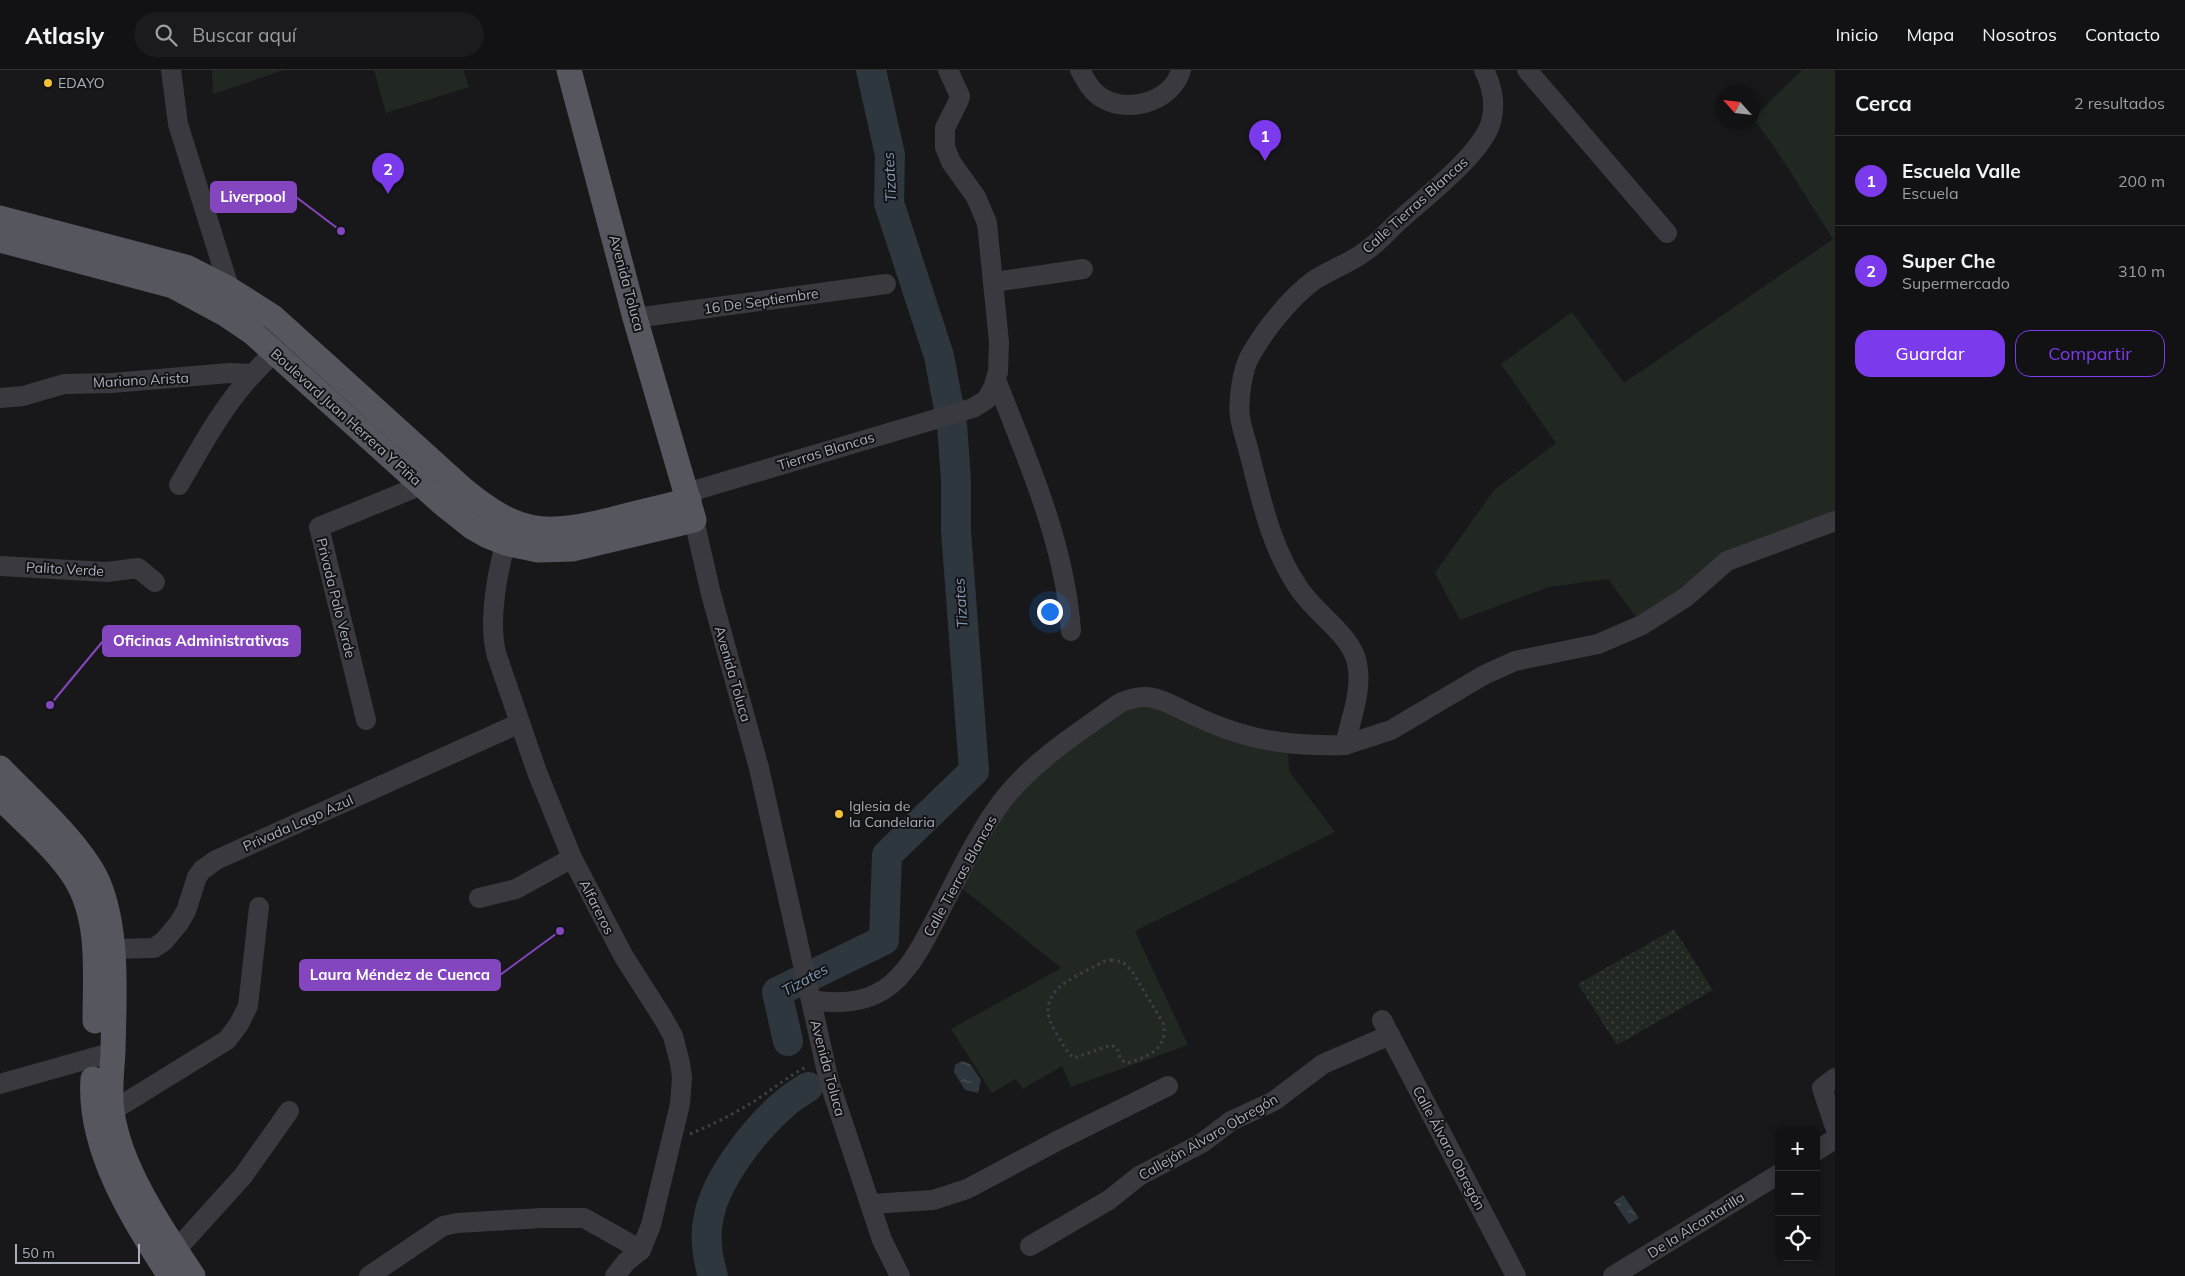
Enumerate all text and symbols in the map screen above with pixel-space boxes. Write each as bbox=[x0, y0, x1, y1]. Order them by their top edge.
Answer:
search box bbox=[134, 12, 484, 57]
text: Atlasly bbox=[25, 20, 104, 50]
icon: search bbox=[152, 21, 180, 49]
text: Buscar aquí bbox=[192, 23, 296, 47]
text: Inicio bbox=[1835, 23, 1878, 46]
text: Mapa bbox=[1906, 23, 1954, 46]
text: Nosotros bbox=[1982, 23, 2057, 46]
text: Contacto bbox=[2085, 23, 2160, 46]
place label: EDAYO bbox=[58, 74, 105, 92]
marker: EDAYO bbox=[42, 77, 54, 89]
north arrow bbox=[1715, 85, 1760, 130]
text: Cerca bbox=[1855, 90, 1912, 116]
text: 2 resultados bbox=[2074, 93, 2165, 113]
pin: 1 bbox=[1249, 120, 1281, 161]
water label: Tizates bbox=[879, 152, 900, 203]
pin: 2 bbox=[372, 153, 404, 194]
street label: Calle Tierras Blancas bbox=[1358, 153, 1472, 257]
text: Escuela Valle bbox=[1902, 159, 2021, 183]
text: 1 bbox=[1866, 171, 1876, 191]
text: 200 m bbox=[2118, 171, 2165, 191]
callout: Liverpool bbox=[211, 182, 296, 212]
text: Escuela bbox=[1902, 183, 1959, 203]
text: Liverpool bbox=[220, 187, 286, 206]
street label: Avenida Toluca bbox=[606, 233, 648, 333]
text: Super Che bbox=[1902, 249, 1995, 273]
text: 2 bbox=[1866, 261, 1876, 281]
text: 310 m bbox=[2118, 261, 2165, 281]
text: Supermercado bbox=[1902, 273, 2010, 293]
street label: 16 De Septiembre bbox=[702, 284, 820, 318]
button: Guardar bbox=[1855, 330, 2005, 377]
button: Compartir bbox=[2015, 330, 2165, 377]
street label: Boulevard Juan Herrera Y Piña bbox=[267, 345, 425, 489]
street label: Mariano Arista bbox=[93, 369, 189, 391]
street label: Tierras Blancas bbox=[775, 428, 877, 474]
street label: Privada Palo Verde bbox=[312, 536, 360, 660]
street label: Palito Verde bbox=[26, 558, 104, 580]
water label: Tizates bbox=[949, 577, 972, 629]
your location bbox=[1037, 599, 1063, 625]
street label: Avenida Toluca bbox=[711, 624, 755, 724]
callout: Oficinas Administrativas bbox=[103, 626, 300, 656]
text: Oficinas Administrativas bbox=[113, 631, 289, 650]
street label: Privada Lago Azul bbox=[240, 791, 356, 855]
place label: Iglesia de la Candelaria bbox=[849, 797, 935, 831]
marker: Iglesia de la Candelaria bbox=[833, 808, 845, 820]
street label: Calle Tierras Blancas bbox=[919, 812, 1001, 940]
street label: Alfareros bbox=[576, 877, 618, 938]
water label: Tizates bbox=[778, 959, 831, 1000]
callout: Laura Méndez de Cuenca bbox=[300, 960, 500, 990]
text: Laura Méndez de Cuenca bbox=[310, 965, 490, 984]
street label: Avenida Toluca bbox=[807, 1018, 849, 1118]
street label: Calle Álvaro Obregón bbox=[1409, 1083, 1489, 1213]
street label: Callejón Alvaro Obregón bbox=[1135, 1090, 1281, 1184]
map controls bbox=[1775, 1126, 1820, 1261]
button: + bbox=[1775, 1126, 1820, 1171]
button: − bbox=[1775, 1171, 1820, 1216]
street label: De la Alcantarilla bbox=[1644, 1188, 1748, 1262]
button: locate bbox=[1775, 1216, 1820, 1261]
scale bar bbox=[15, 1241, 140, 1264]
text: 50 m bbox=[22, 1244, 55, 1262]

